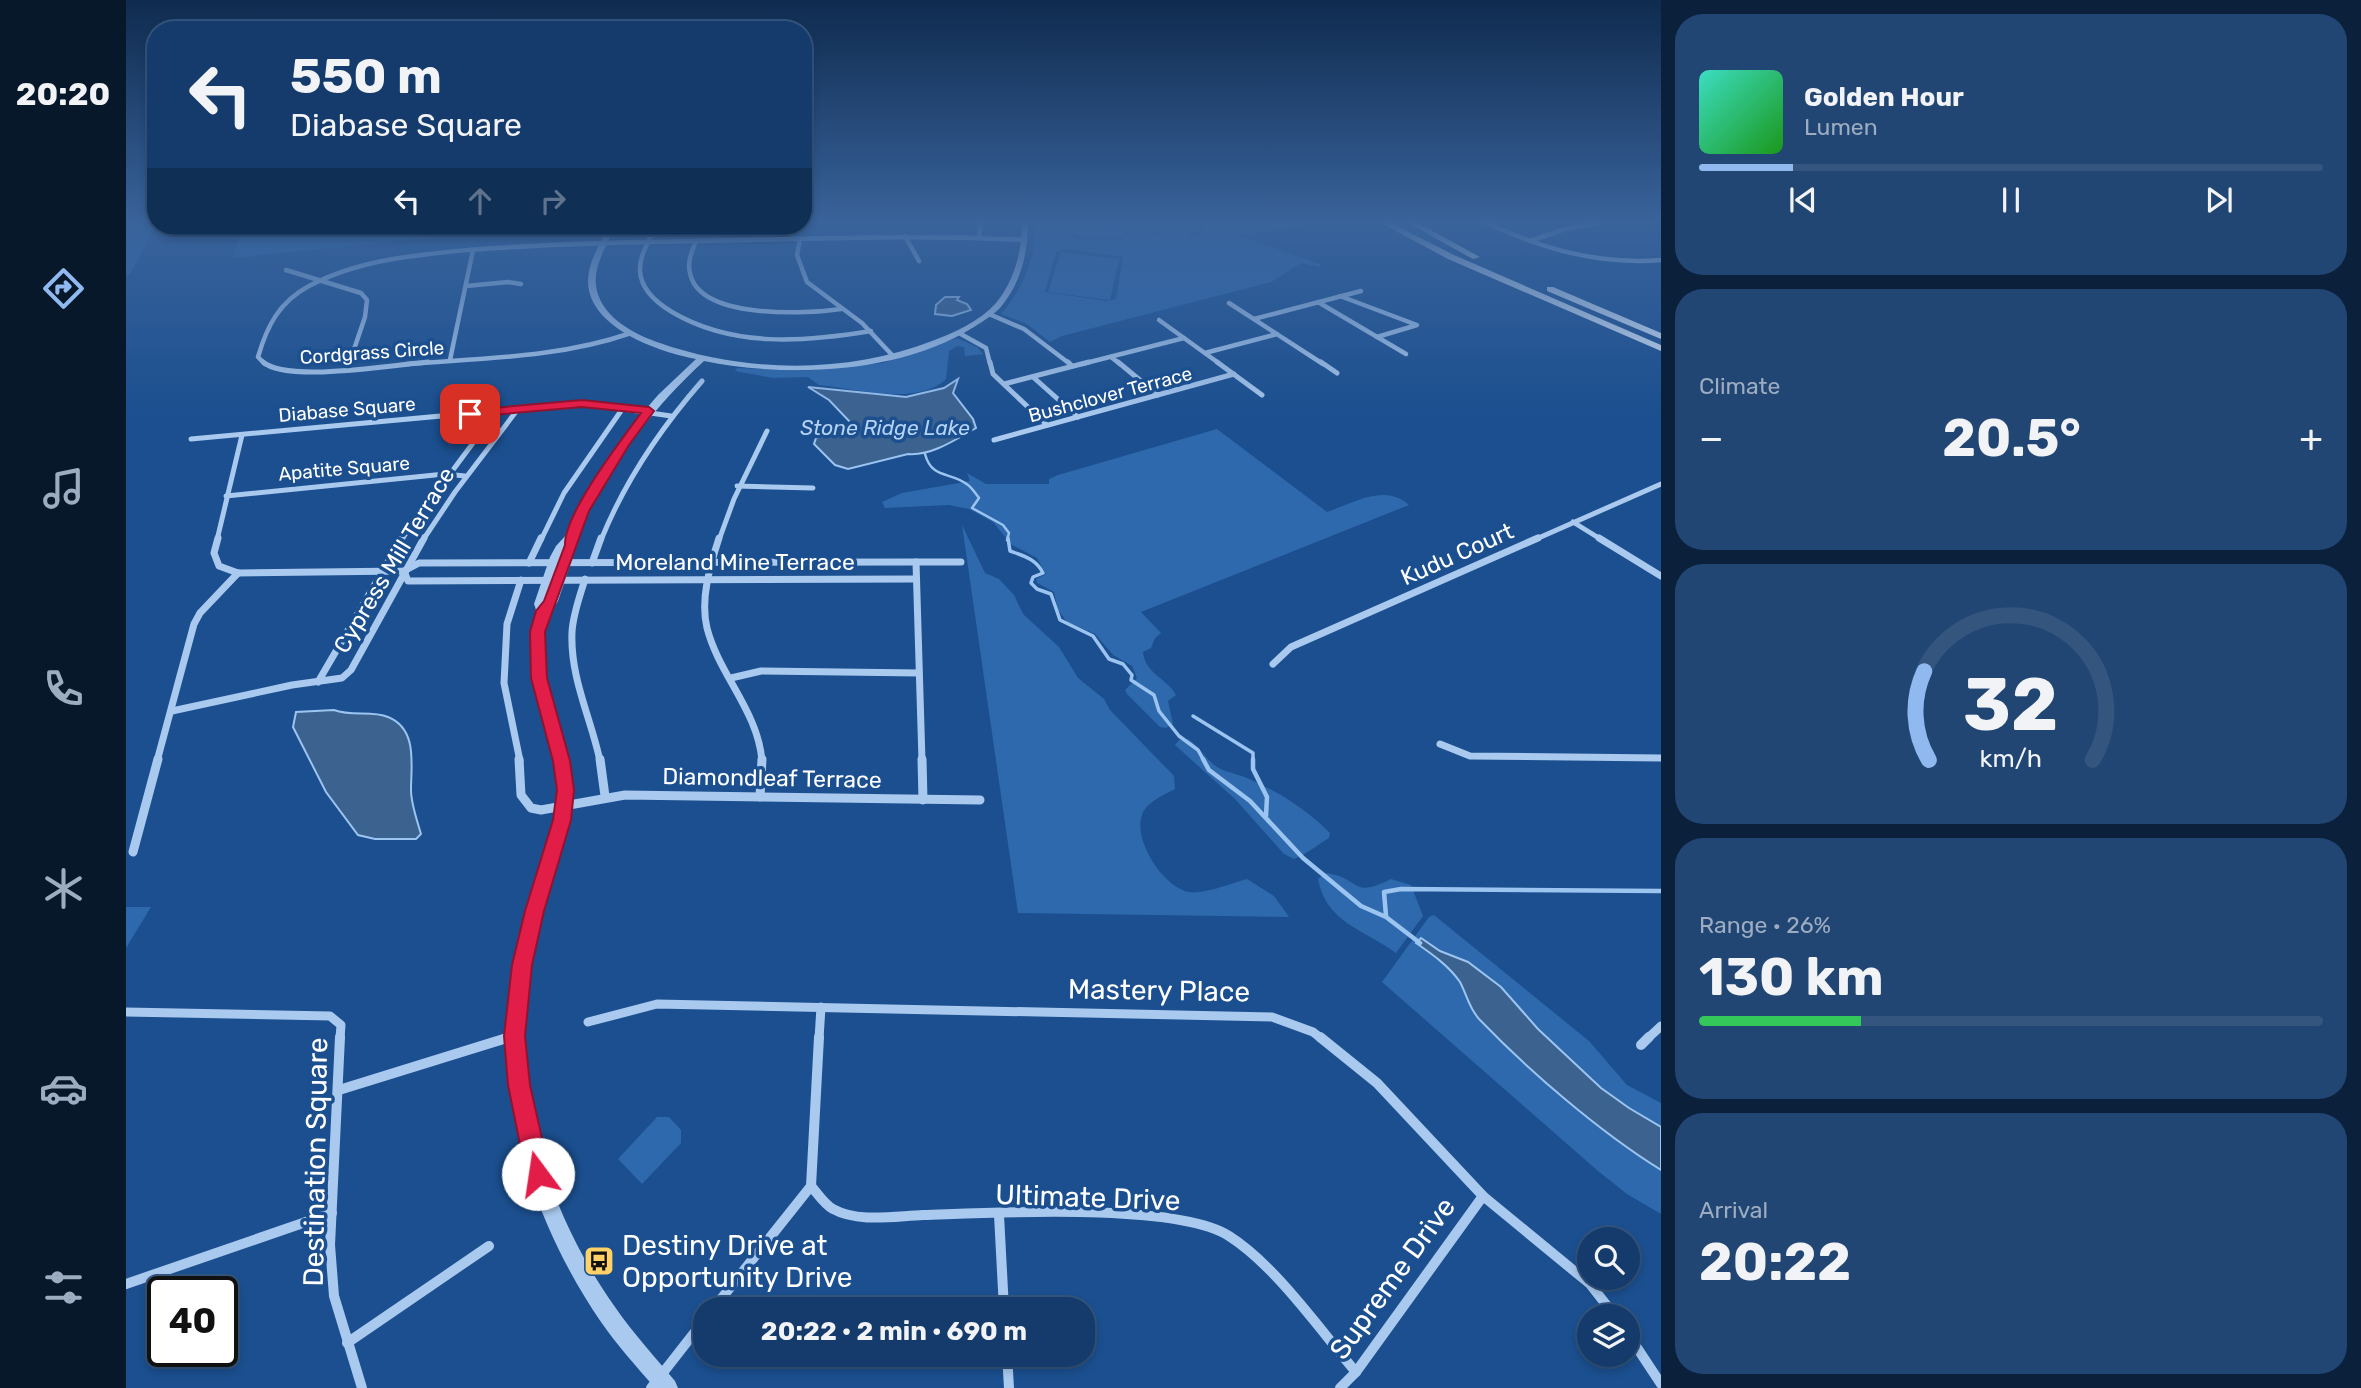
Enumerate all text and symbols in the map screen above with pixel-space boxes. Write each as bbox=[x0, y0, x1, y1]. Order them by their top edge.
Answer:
text: 550 m bbox=[290, 47, 442, 105]
icon: left bbox=[175, 49, 266, 140]
text: 20:20 bbox=[16, 75, 110, 113]
text: Golden Hour bbox=[1804, 82, 1964, 113]
text: Diabase Square bbox=[290, 106, 522, 144]
text: Lumen bbox=[1804, 113, 1878, 141]
icon: previous bbox=[1784, 181, 1822, 219]
icon: pause bbox=[1992, 181, 2030, 219]
icon: next bbox=[2200, 181, 2238, 219]
icon: left bbox=[388, 182, 426, 220]
icon: ahead bbox=[461, 182, 499, 220]
icon: right bbox=[534, 182, 572, 220]
icon: directions bbox=[39, 264, 88, 313]
street label: Cordgrass Circle bbox=[299, 336, 445, 369]
street label: Bushclover Terrace bbox=[1026, 362, 1195, 427]
text: Climate bbox=[1699, 372, 1780, 400]
pin bbox=[440, 384, 500, 444]
street label: Diabase Square bbox=[277, 392, 417, 427]
icon: arrive bbox=[451, 395, 489, 433]
text: 20.5° bbox=[1942, 407, 2081, 469]
water label: Stone Ridge Lake bbox=[800, 415, 970, 440]
text: − bbox=[1699, 415, 1724, 461]
text: + bbox=[2299, 415, 2323, 461]
street label: Apatite Square bbox=[277, 451, 411, 486]
street label: Cypress Mill Terrace bbox=[327, 462, 461, 658]
icon: music bbox=[39, 464, 88, 513]
street label: Kudu Court bbox=[1396, 517, 1518, 591]
street label: Moreland Mine Terrace bbox=[615, 548, 855, 576]
text: 32 bbox=[1963, 662, 2059, 748]
icon: phone bbox=[39, 664, 88, 713]
text: km/h bbox=[1980, 744, 2042, 773]
street label: Diamondleaf Terrace bbox=[662, 762, 882, 794]
icon: climate bbox=[39, 864, 88, 913]
text: Range · 26% bbox=[1699, 911, 1831, 939]
text: 130 km bbox=[1699, 946, 1884, 1008]
street label: Mastery Place bbox=[1068, 972, 1250, 1009]
street label: Destination Square bbox=[297, 1037, 334, 1287]
icon: car bbox=[39, 1064, 88, 1113]
position arrow bbox=[501, 1137, 575, 1211]
street label: Ultimate Drive bbox=[995, 1178, 1181, 1217]
street label: Supreme Drive bbox=[1323, 1191, 1462, 1366]
text: Arrival bbox=[1699, 1196, 1768, 1224]
map controls bbox=[1577, 1227, 1640, 1367]
button: search bbox=[1577, 1227, 1640, 1290]
place label: Destiny Drive at Opportunity Drive bbox=[622, 1229, 853, 1294]
text: 20:22 bbox=[1699, 1231, 1851, 1293]
bus stop icon: Destiny Drive at Opportunity Drive bbox=[582, 1244, 616, 1278]
icon: filters bbox=[39, 1263, 88, 1312]
speed limit sign: 40 bbox=[147, 1276, 238, 1367]
button: layers bbox=[1577, 1304, 1640, 1367]
text: 20:22 · 2 min · 690 m bbox=[761, 1316, 1027, 1347]

